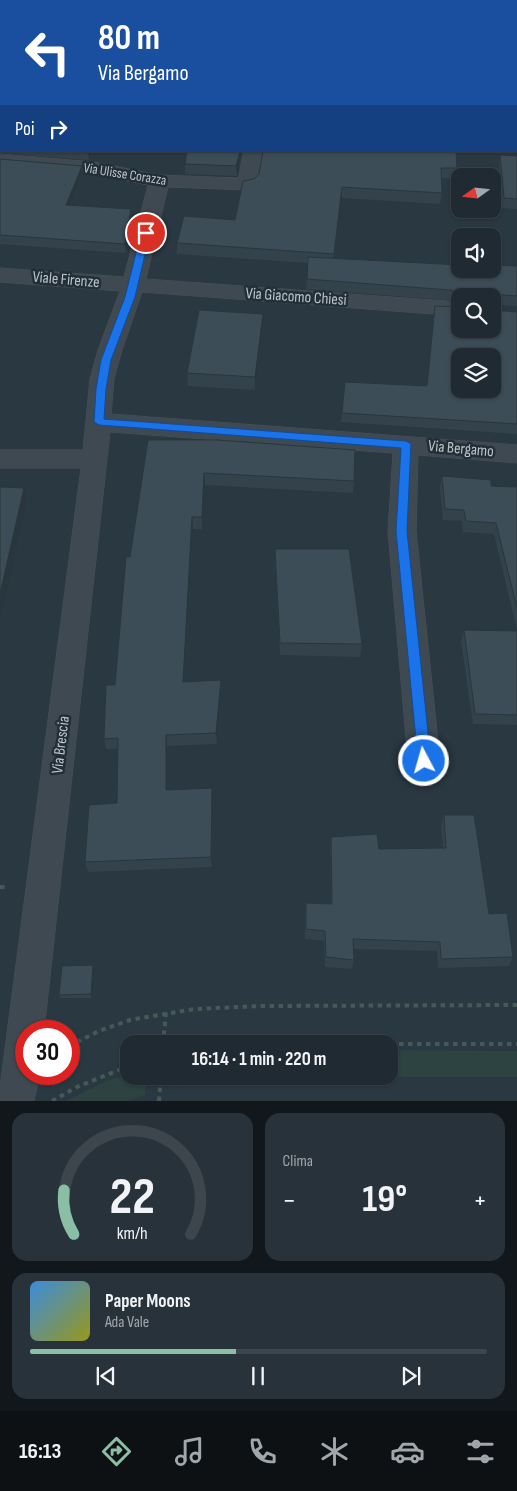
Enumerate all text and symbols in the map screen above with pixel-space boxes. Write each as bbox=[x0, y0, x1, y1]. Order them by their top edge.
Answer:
text: 80 m bbox=[98, 17, 160, 60]
icon: left bbox=[15, 20, 80, 85]
text: Via Bergamo bbox=[98, 60, 189, 87]
icon: right bbox=[44, 115, 72, 143]
text: Poi bbox=[15, 118, 34, 141]
street label: Via Ulisse Corazza bbox=[82, 159, 168, 189]
north arrow bbox=[451, 168, 501, 218]
map controls bbox=[451, 168, 501, 398]
pin bbox=[125, 212, 167, 254]
icon: arrive bbox=[132, 219, 160, 247]
button: sound bbox=[451, 228, 501, 278]
street label: Viale Firenze bbox=[32, 268, 100, 292]
street label: Via Giacomo Chiesi bbox=[245, 284, 347, 310]
button: search bbox=[451, 288, 501, 338]
button: layers bbox=[451, 348, 501, 398]
street label: Via Bergamo bbox=[427, 437, 495, 461]
street label: Via Brescia bbox=[48, 715, 74, 775]
position arrow bbox=[397, 734, 449, 786]
speed limit sign: 30 bbox=[15, 1020, 80, 1085]
text: 16:14 · 1 min · 220 m bbox=[192, 1048, 326, 1071]
text: Clima bbox=[283, 1152, 313, 1171]
text: 22 bbox=[109, 1166, 155, 1229]
text: 19° bbox=[362, 1177, 407, 1222]
text: − bbox=[283, 1184, 296, 1217]
text: + bbox=[473, 1184, 487, 1217]
text: km/h bbox=[117, 1223, 148, 1244]
text: Paper Moons bbox=[105, 1290, 191, 1313]
text: Ada Vale bbox=[105, 1313, 149, 1332]
icon: previous bbox=[92, 1362, 120, 1390]
icon: pause bbox=[244, 1362, 272, 1390]
icon: next bbox=[397, 1362, 425, 1390]
icon: directions bbox=[99, 1434, 134, 1469]
icon: music bbox=[172, 1434, 207, 1469]
icon: phone bbox=[245, 1434, 280, 1469]
icon: climate bbox=[317, 1434, 352, 1469]
icon: car bbox=[390, 1434, 425, 1469]
icon: filters bbox=[463, 1434, 498, 1469]
text: 16:13 bbox=[19, 1438, 61, 1465]

